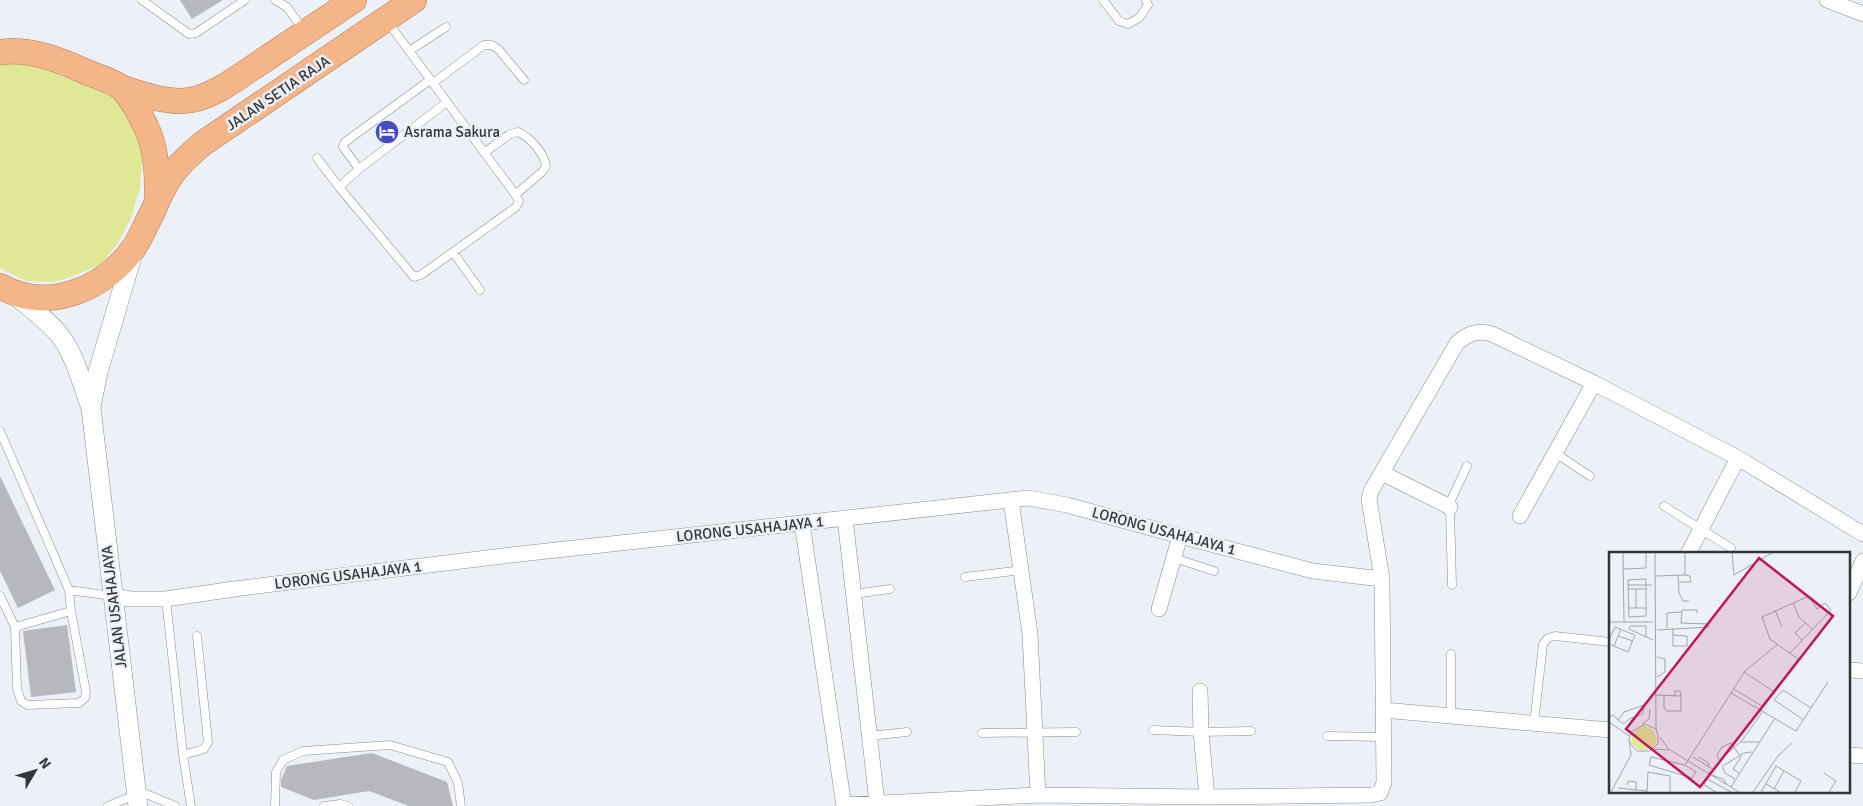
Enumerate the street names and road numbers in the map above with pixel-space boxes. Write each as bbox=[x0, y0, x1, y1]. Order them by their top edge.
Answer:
street label: JALAN SETIA RAJA bbox=[223, 52, 333, 134]
street label: LORONG USAHAJAYA 1 bbox=[1090, 503, 1238, 559]
street label: LORONG USAHAJAYA 1 bbox=[675, 512, 825, 546]
street label: JALAN USAHAJAYA bbox=[98, 544, 130, 670]
street label: LORONG USAHAJAYA 1 bbox=[273, 557, 423, 593]

